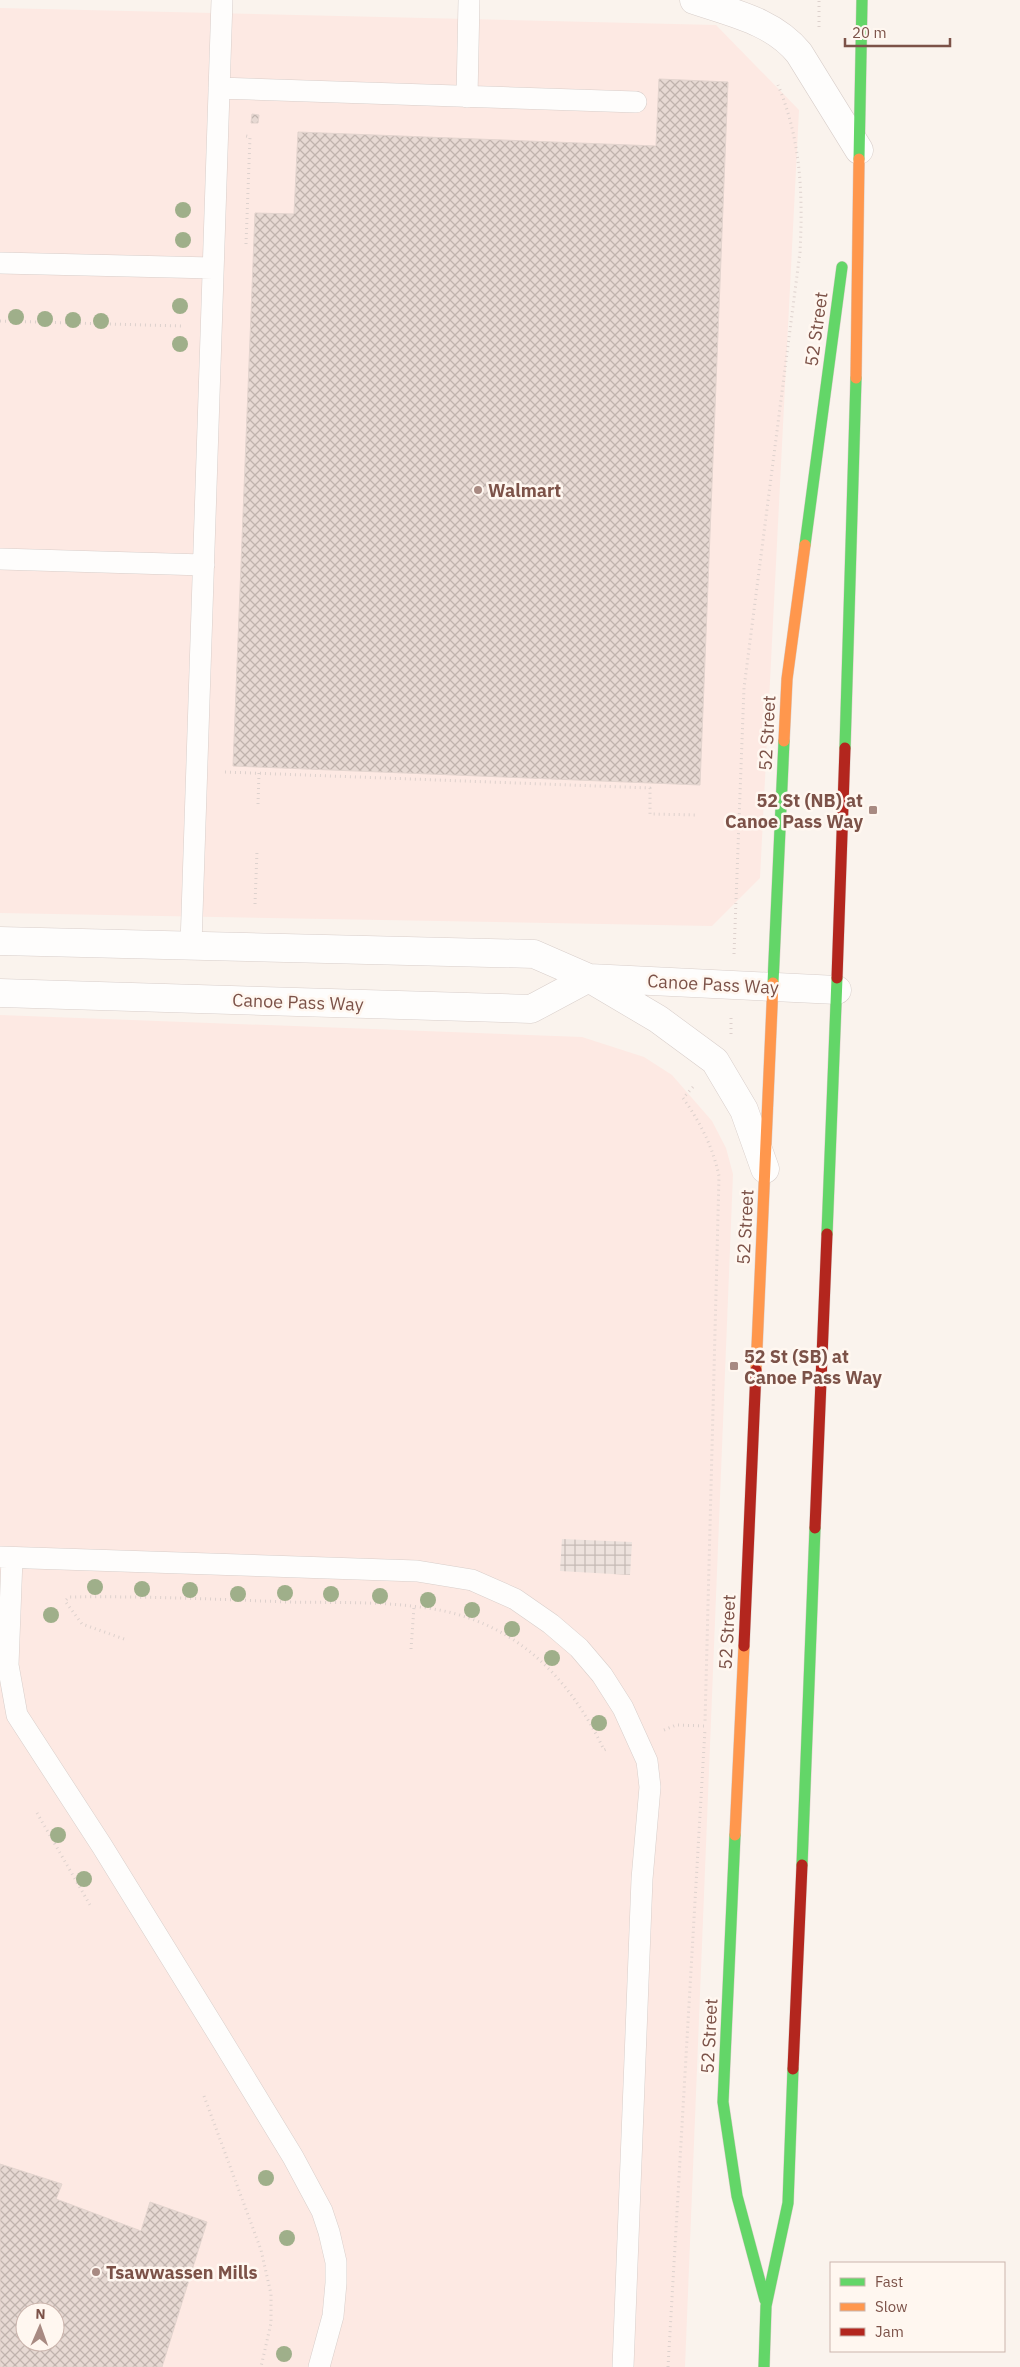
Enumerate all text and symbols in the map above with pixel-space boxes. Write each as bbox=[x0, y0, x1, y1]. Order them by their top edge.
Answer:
scale bar bbox=[845, 15, 950, 47]
text: 20 m bbox=[852, 23, 887, 42]
street label: 52 Street bbox=[799, 290, 833, 368]
place label: Walmart bbox=[488, 479, 561, 502]
marker: Walmart bbox=[472, 484, 484, 496]
street label: 52 Street bbox=[754, 695, 780, 771]
place label: 52 St (NB) at Canoe Pass Way bbox=[725, 789, 863, 833]
marker: 52 St (NB) at Canoe Pass Way bbox=[867, 804, 879, 816]
street label: Canoe Pass Way bbox=[647, 969, 779, 999]
street label: Canoe Pass Way bbox=[232, 988, 364, 1016]
street label: 52 Street bbox=[732, 1189, 758, 1265]
place label: 52 St (SB) at Canoe Pass Way bbox=[744, 1345, 882, 1389]
marker: 52 St (SB) at Canoe Pass Way bbox=[728, 1360, 740, 1372]
street label: 52 Street bbox=[714, 1594, 740, 1670]
street label: 52 Street bbox=[696, 1998, 722, 2074]
place label: Tsawwassen Mills bbox=[106, 2261, 258, 2284]
legend bbox=[830, 2262, 1005, 2352]
marker: Tsawwassen Mills bbox=[90, 2266, 102, 2278]
text: Fast bbox=[875, 2272, 903, 2291]
text: Slow bbox=[875, 2297, 908, 2316]
north arrow bbox=[15, 2302, 65, 2352]
text: N bbox=[35, 2305, 46, 2323]
text: Jam bbox=[875, 2322, 904, 2341]

